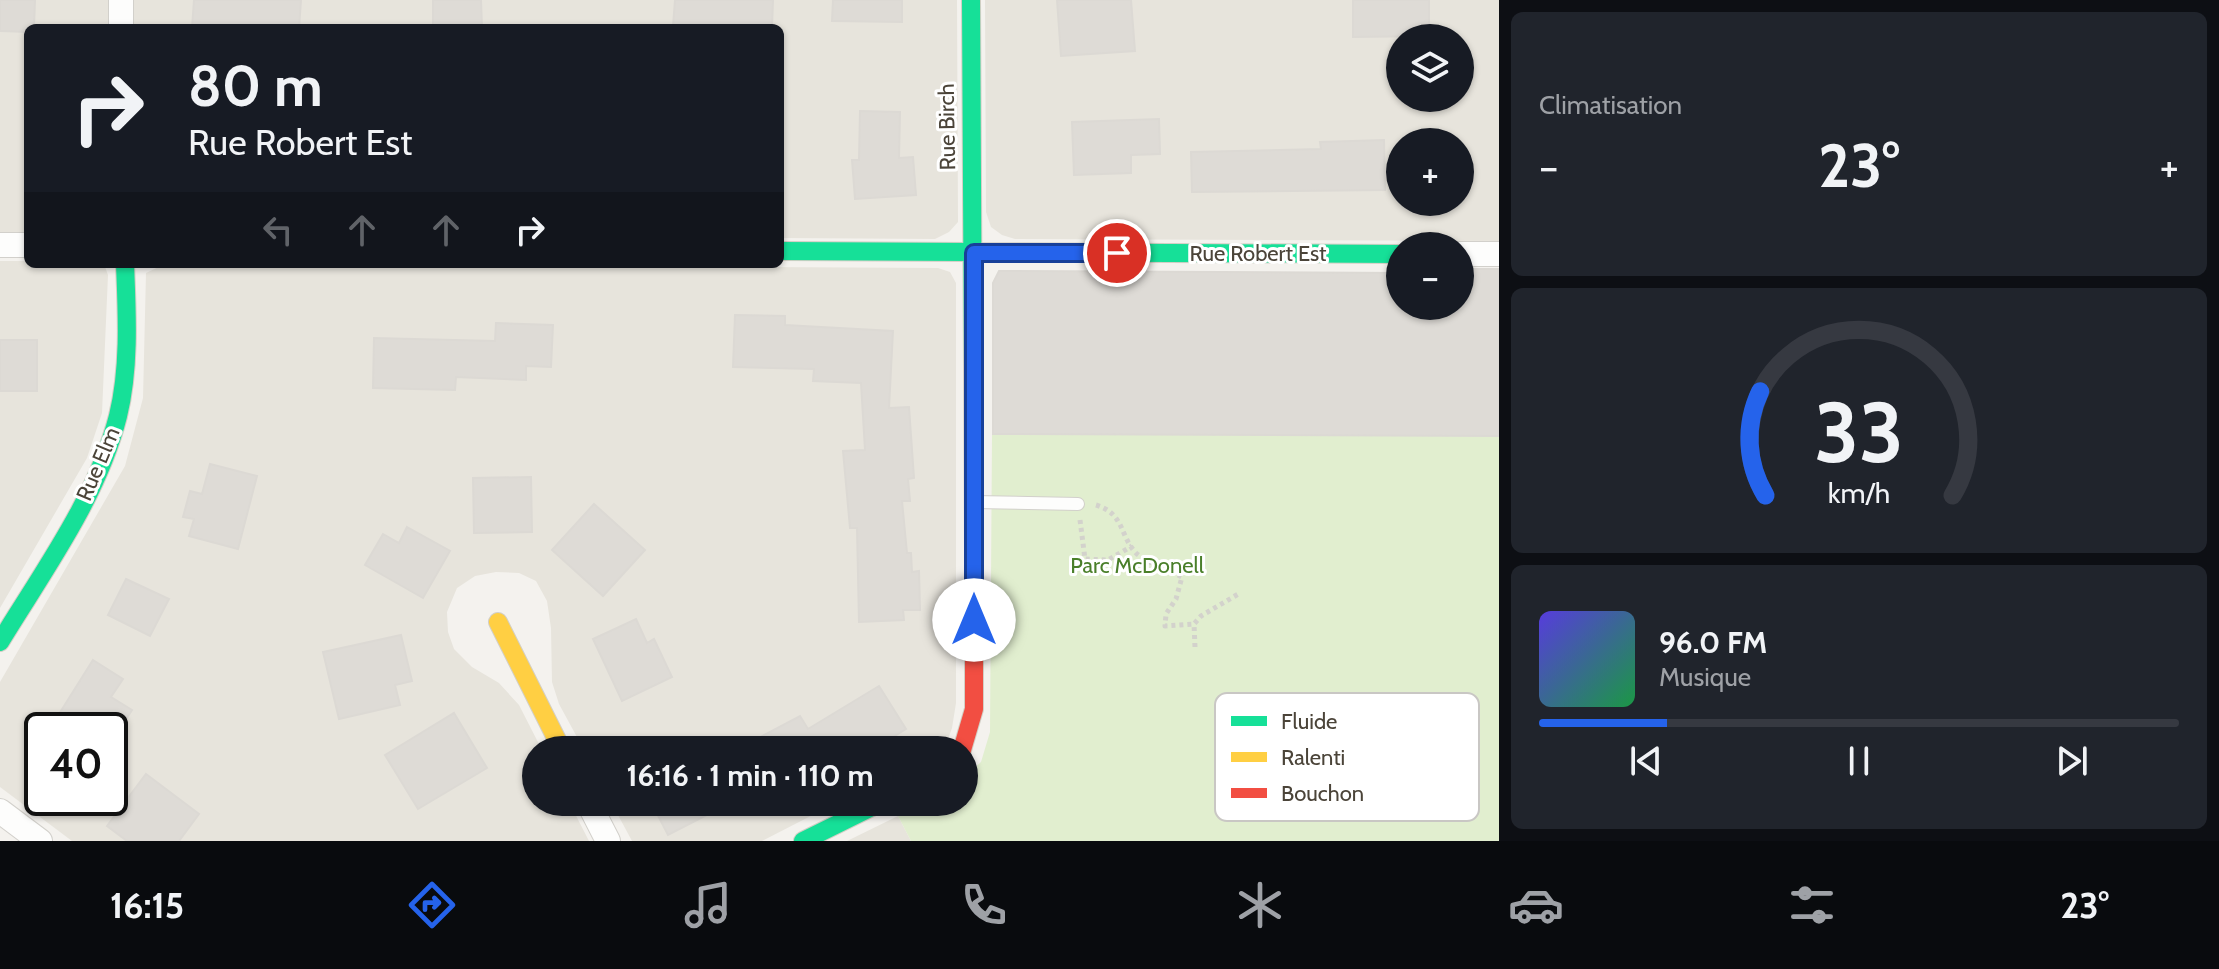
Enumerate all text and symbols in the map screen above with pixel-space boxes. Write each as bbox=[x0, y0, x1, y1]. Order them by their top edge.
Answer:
map controls bbox=[1386, 24, 1474, 320]
button: layers bbox=[1386, 24, 1474, 112]
text: 80 m bbox=[188, 52, 323, 120]
icon: right bbox=[56, 56, 160, 160]
street label: Rue Birch bbox=[933, 83, 961, 171]
text: Climatisation bbox=[1539, 89, 1682, 121]
text: Rue Robert Est bbox=[188, 120, 412, 164]
button: + bbox=[1386, 128, 1474, 216]
text: 23° bbox=[1818, 129, 1900, 202]
text: − bbox=[1539, 140, 1558, 193]
text: + bbox=[2160, 140, 2179, 193]
icon: left bbox=[256, 208, 300, 252]
icon: ahead bbox=[340, 208, 384, 252]
icon: ahead bbox=[424, 208, 468, 252]
icon: right bbox=[508, 208, 552, 252]
pin bbox=[1083, 219, 1151, 287]
icon: arrive bbox=[1095, 231, 1139, 275]
button: − bbox=[1386, 232, 1474, 320]
street label: Rue Robert Est bbox=[1189, 240, 1327, 267]
text: 33 bbox=[1814, 382, 1904, 483]
street label: Rue Elm bbox=[70, 423, 126, 505]
text: km/h bbox=[1828, 476, 1890, 511]
park label: Parc McDonell bbox=[1070, 552, 1205, 579]
position arrow bbox=[932, 578, 1016, 662]
text: 96.0 FM bbox=[1659, 624, 1767, 661]
text: Musique bbox=[1659, 661, 1751, 693]
legend bbox=[1215, 693, 1479, 821]
text: Fluide bbox=[1281, 708, 1337, 735]
speed limit sign: 40 bbox=[24, 712, 128, 816]
icon: previous bbox=[1624, 739, 1668, 783]
icon: pause bbox=[1837, 739, 1881, 783]
icon: next bbox=[2050, 739, 2094, 783]
text: Ralenti bbox=[1281, 744, 1345, 771]
text: 16:16 · 1 min · 110 m bbox=[626, 757, 874, 794]
text: Bouchon bbox=[1281, 780, 1364, 807]
icon: directions bbox=[404, 877, 460, 933]
icon: music bbox=[680, 877, 736, 933]
icon: phone bbox=[956, 877, 1012, 933]
icon: climate bbox=[1232, 877, 1288, 933]
icon: car bbox=[1508, 877, 1564, 933]
icon: filters bbox=[1784, 877, 1840, 933]
text: 16:15 bbox=[110, 883, 184, 927]
text: 23° bbox=[2060, 883, 2109, 927]

